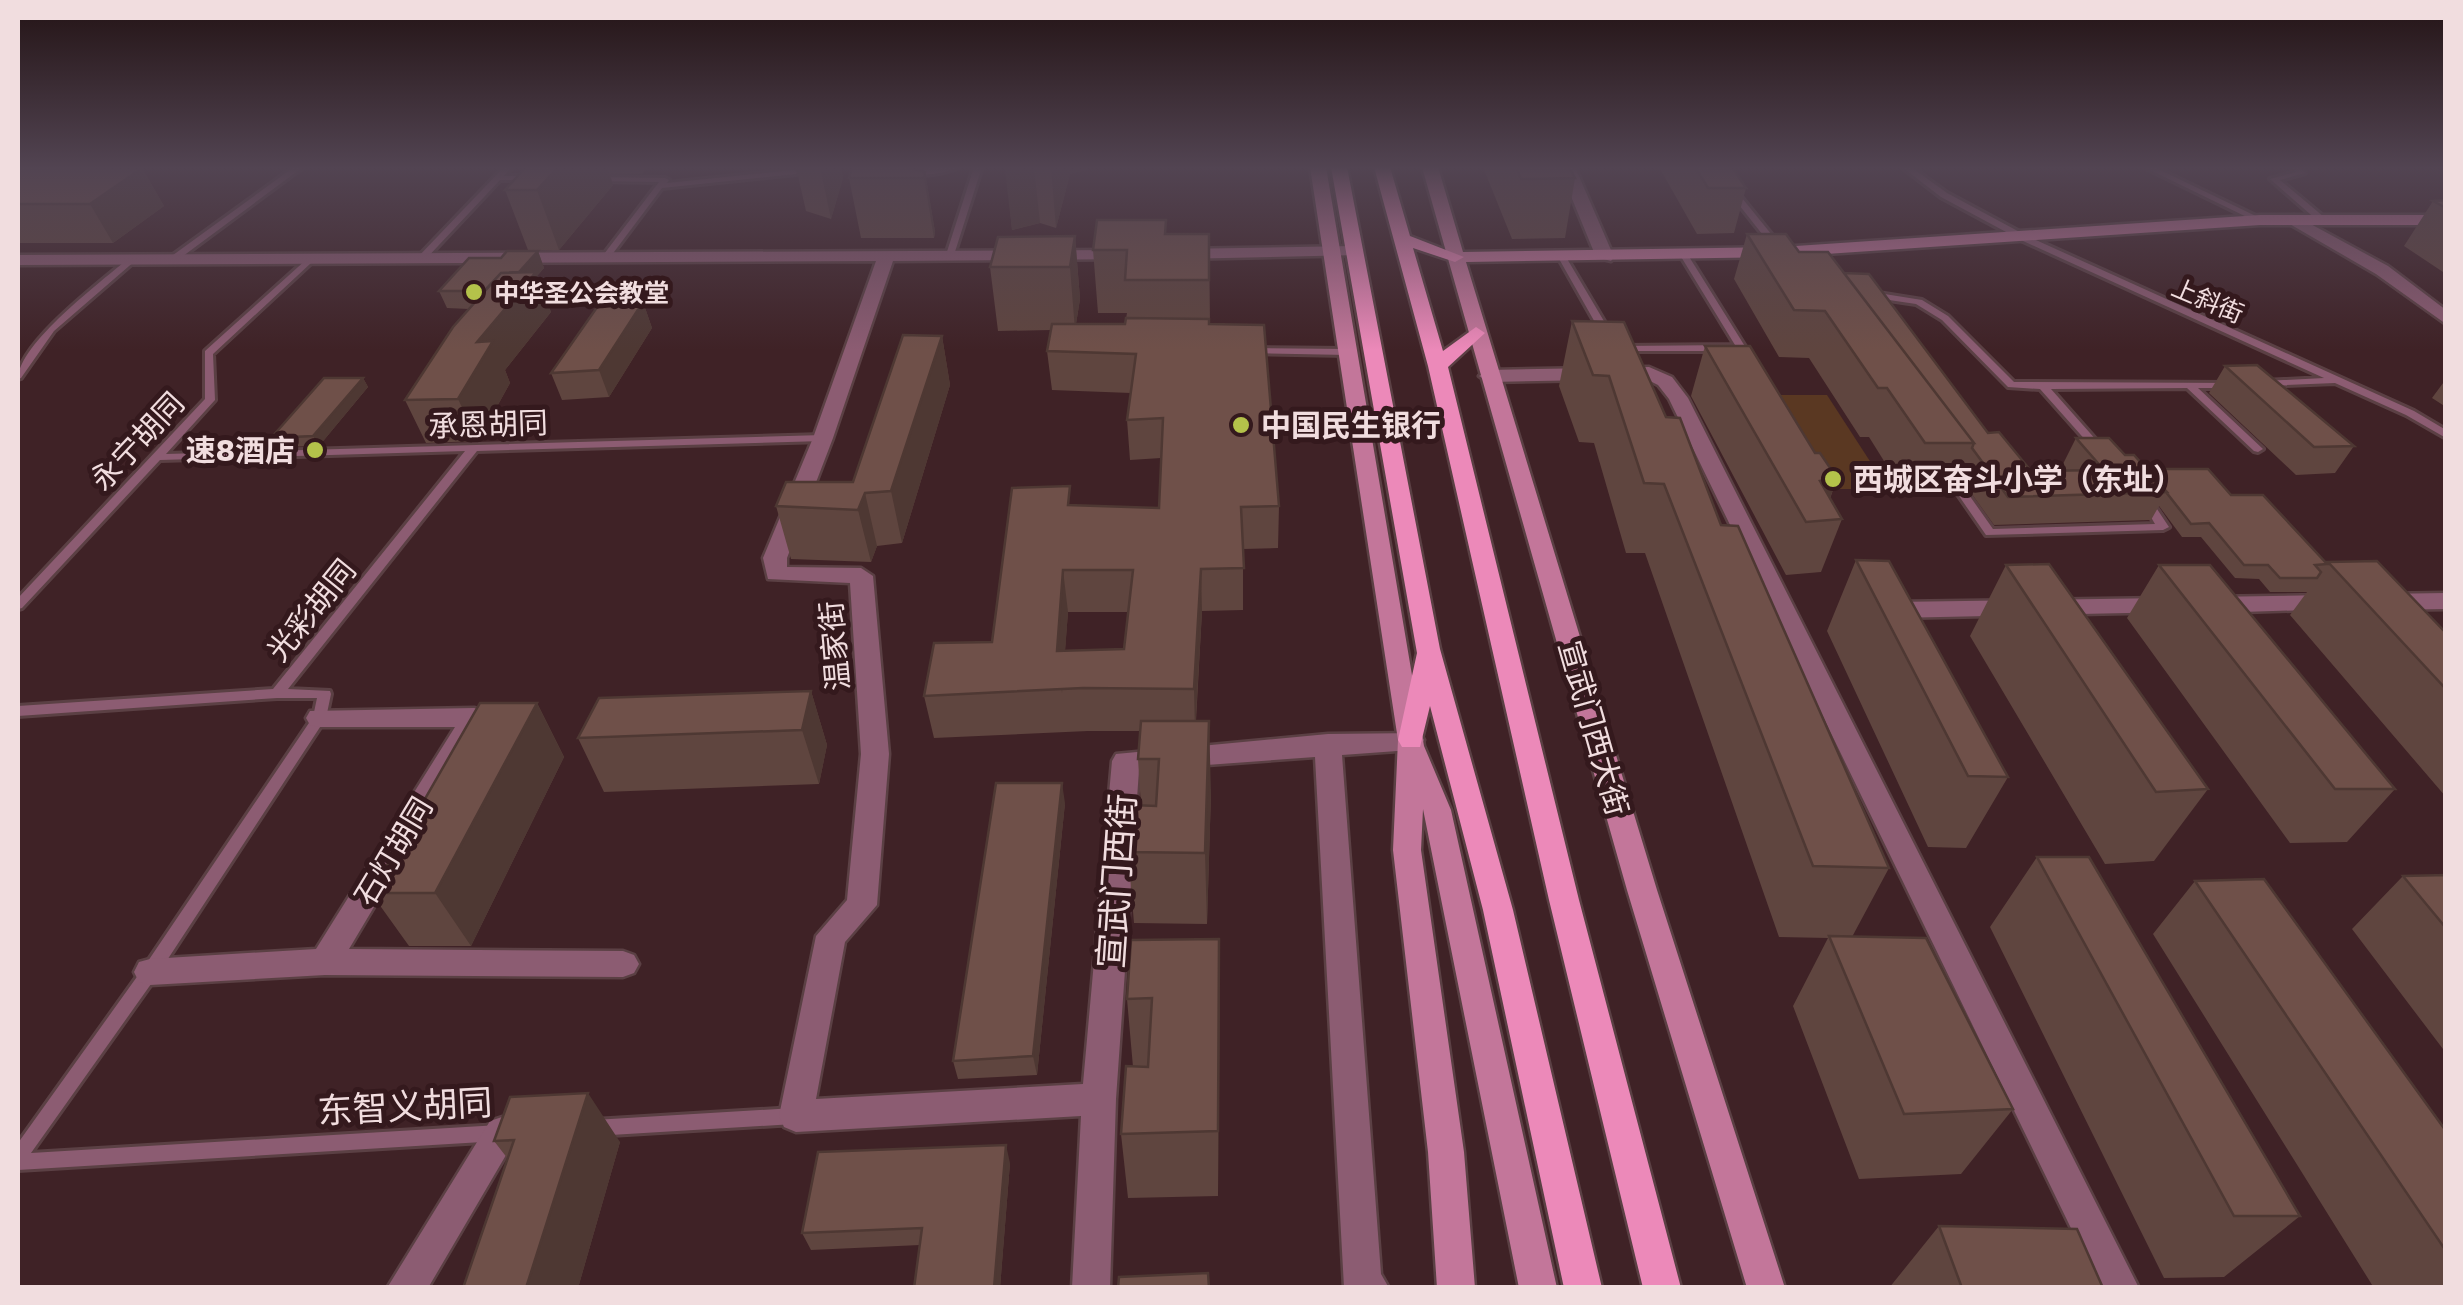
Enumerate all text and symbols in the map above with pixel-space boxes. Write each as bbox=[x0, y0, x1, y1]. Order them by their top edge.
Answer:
street label: 上斜街 bbox=[2167, 271, 2249, 329]
place label: 中华圣公会教堂 bbox=[494, 277, 669, 308]
marker: 中华圣公会教堂 bbox=[463, 281, 485, 303]
street label: 永宁胡同 bbox=[83, 385, 191, 497]
street label: 承恩胡同 bbox=[427, 404, 549, 444]
place label: 中国民生银行 bbox=[1261, 407, 1441, 443]
marker: 中国民生银行 bbox=[1230, 414, 1252, 436]
place label: 速8酒店 bbox=[186, 432, 295, 468]
marker: 速8酒店 bbox=[304, 439, 326, 461]
place label: 西城区奋斗小学（东址） bbox=[1853, 461, 2183, 497]
marker: 西城区奋斗小学（东址） bbox=[1822, 468, 1844, 490]
street label: 光彩胡同 bbox=[259, 552, 363, 668]
street label: 温家街 bbox=[812, 600, 856, 692]
street label: 宣武门西大街 bbox=[1552, 637, 1636, 819]
street label: 石灯胡同 bbox=[347, 790, 439, 912]
street label: 宣武门西街 bbox=[1089, 792, 1143, 970]
street label: 东智义胡同 bbox=[317, 1080, 493, 1132]

